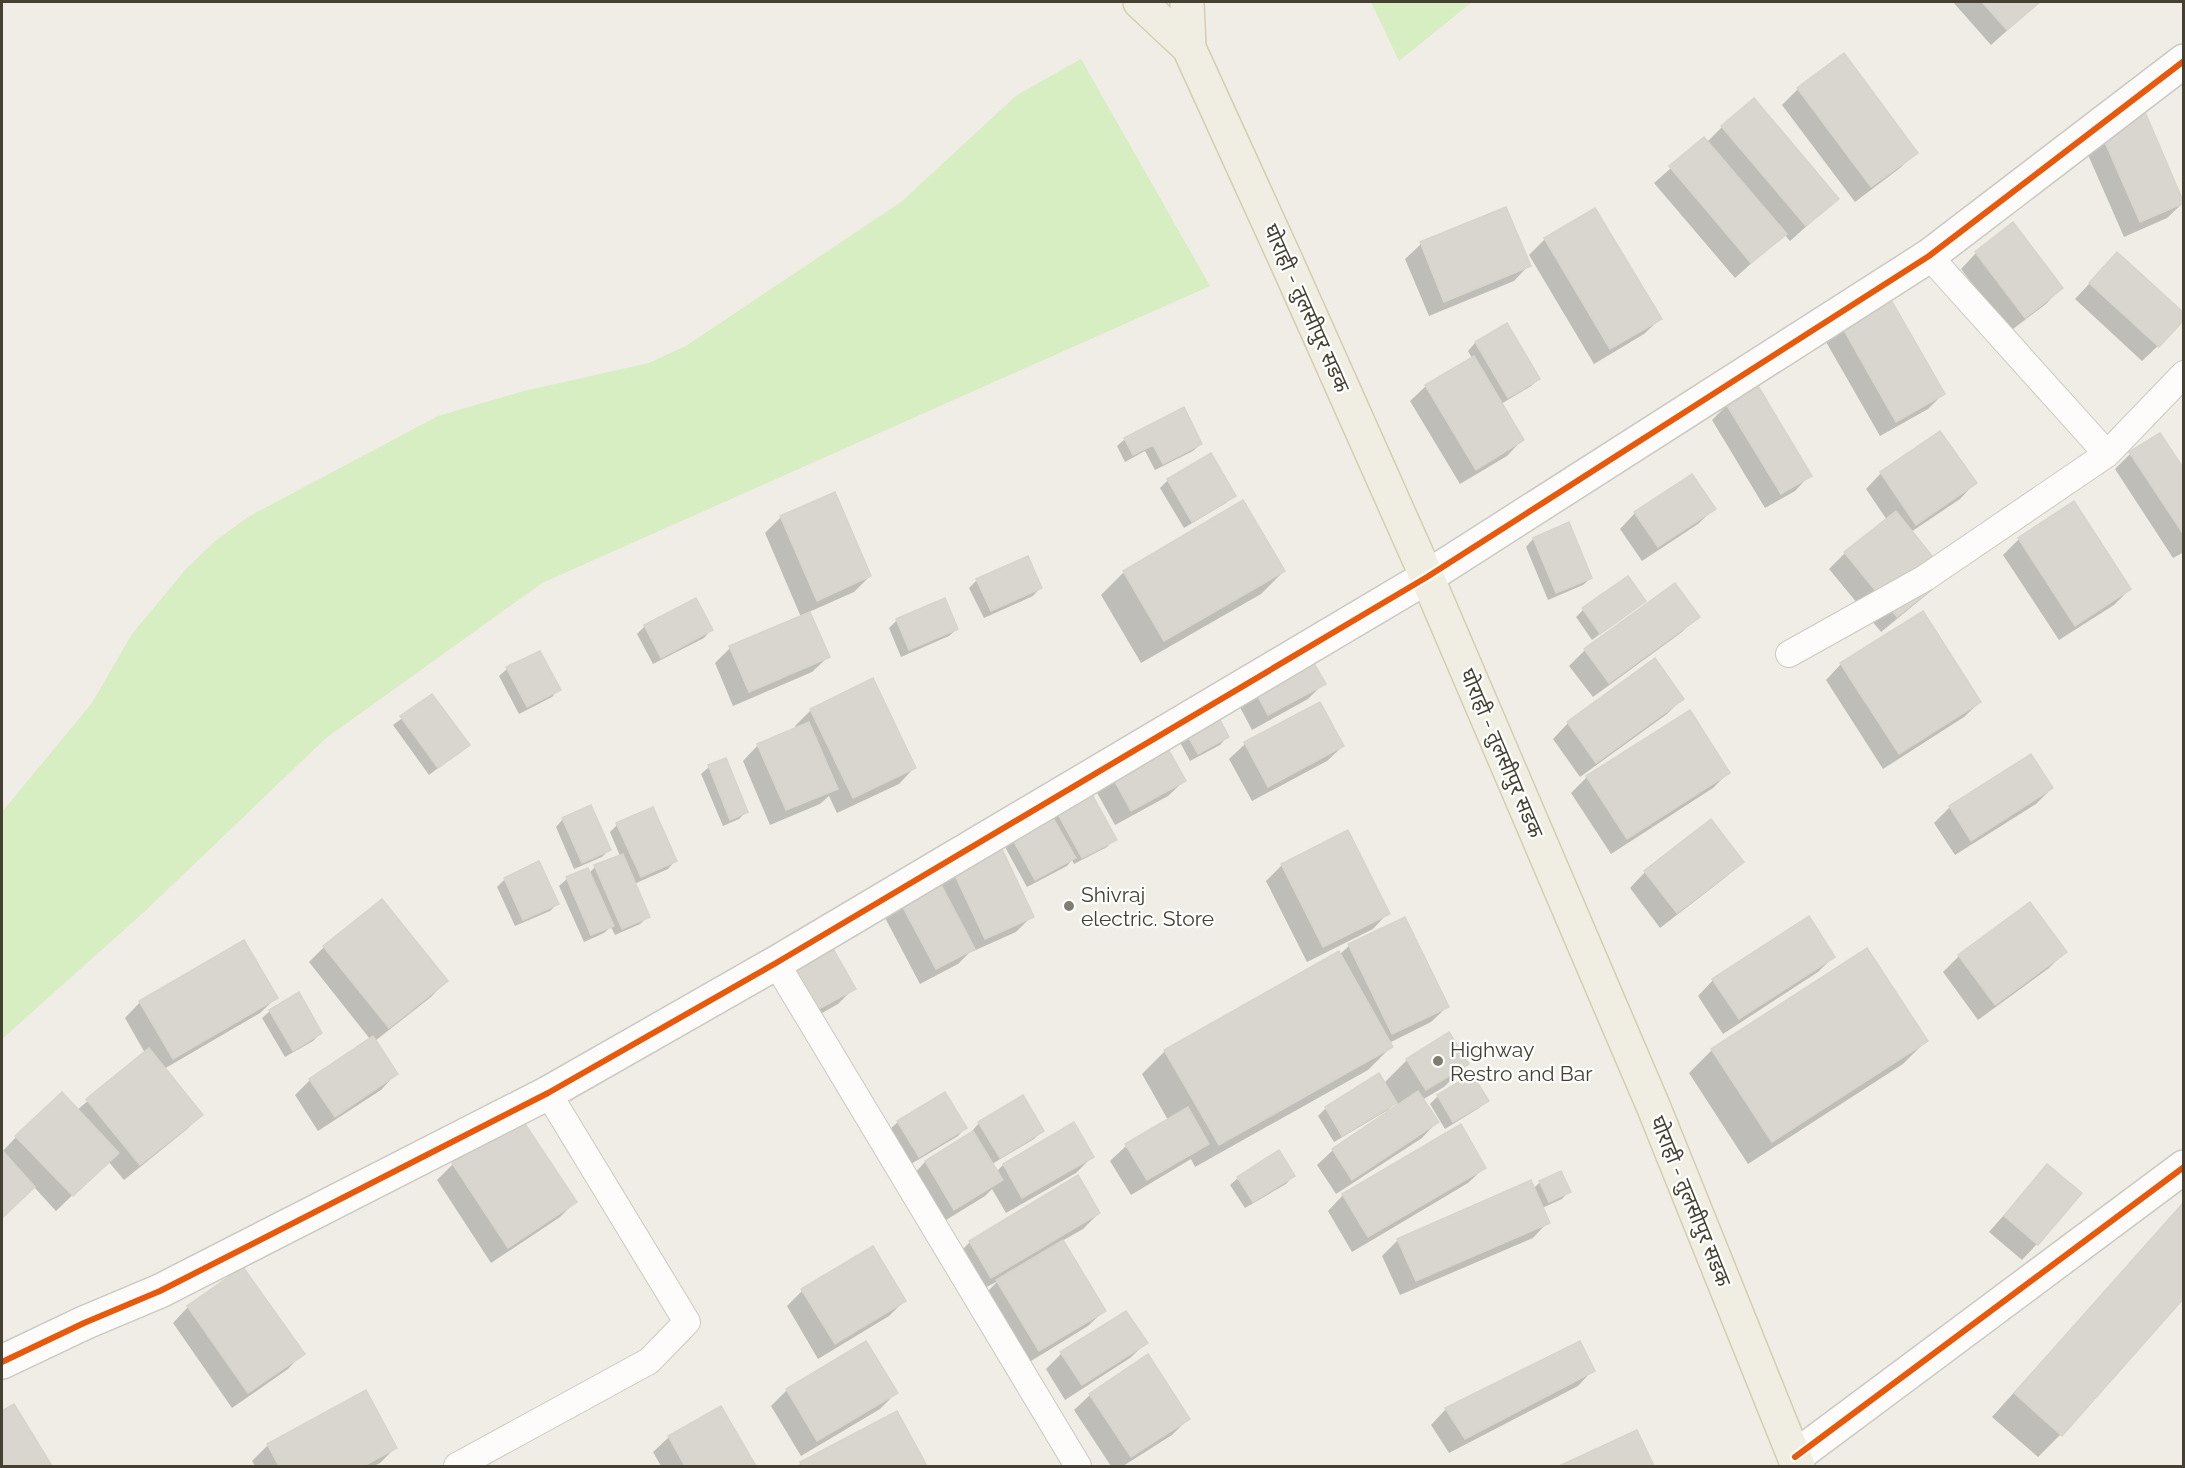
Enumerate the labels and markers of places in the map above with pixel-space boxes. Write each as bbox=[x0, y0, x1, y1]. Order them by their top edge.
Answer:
place label: Shivraj electric. Store bbox=[1081, 882, 1214, 931]
marker: Shivraj electric. Store bbox=[1062, 899, 1076, 913]
place label: Highway Restro and Bar bbox=[1450, 1037, 1593, 1086]
marker: Highway Restro and Bar bbox=[1431, 1054, 1445, 1068]

